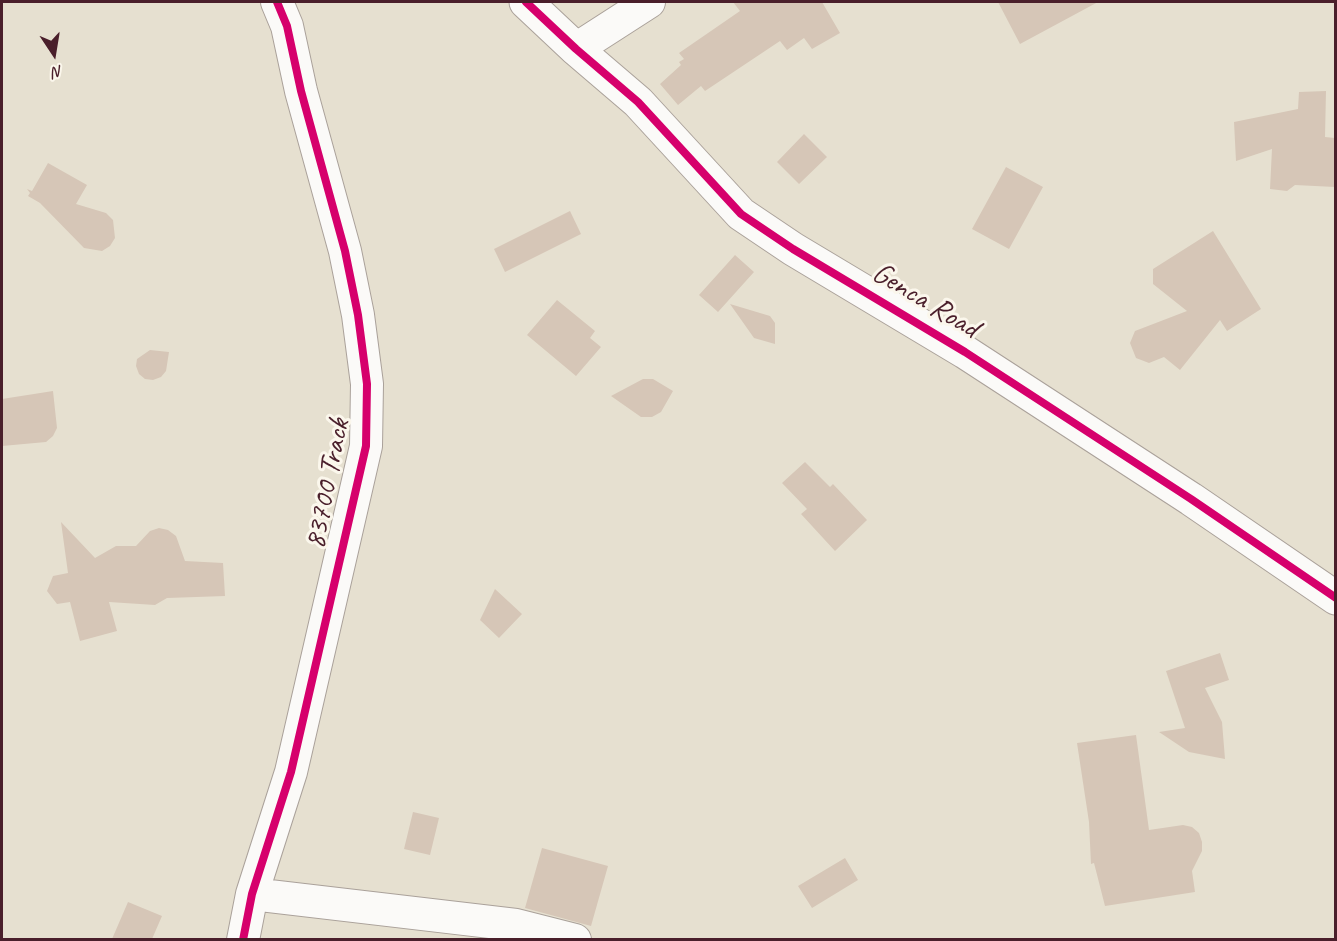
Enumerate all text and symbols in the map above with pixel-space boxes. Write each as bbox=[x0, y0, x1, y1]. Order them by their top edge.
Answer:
north arrow bbox=[24, 24, 84, 84]
text: N bbox=[51, 61, 65, 82]
street label: Genca Road bbox=[865, 255, 985, 347]
street label: 83700 Track bbox=[298, 416, 358, 552]

